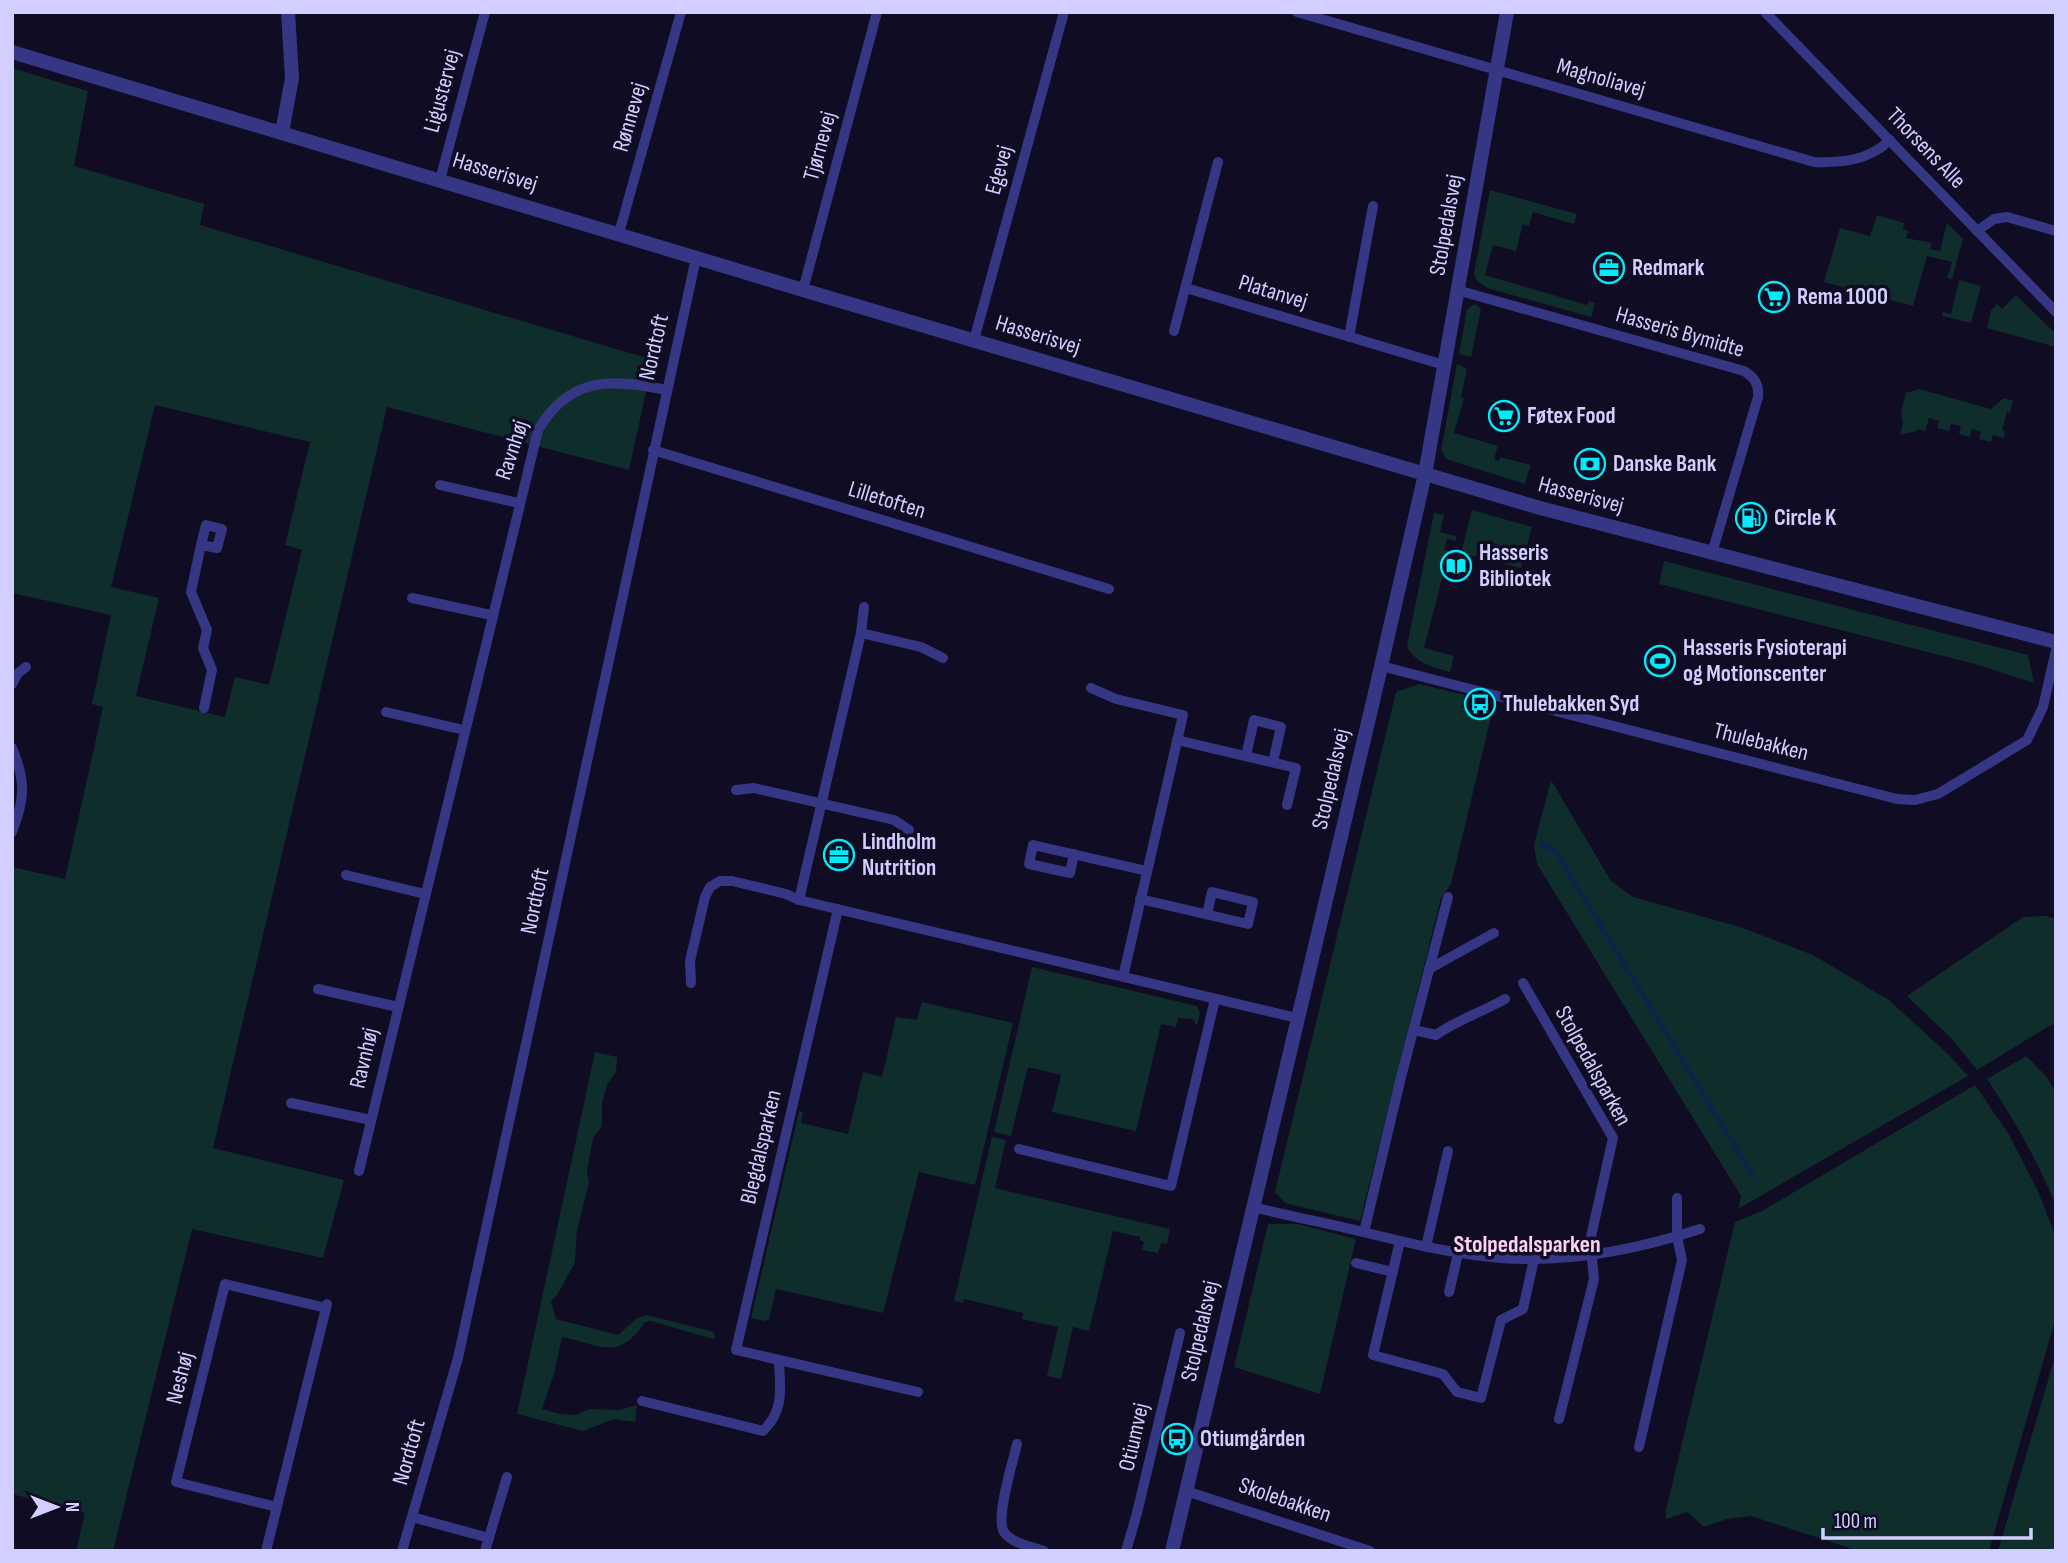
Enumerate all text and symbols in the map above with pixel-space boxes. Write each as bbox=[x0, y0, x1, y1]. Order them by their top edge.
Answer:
street label: Ligustervej bbox=[418, 46, 466, 136]
street label: Magnoliavej bbox=[1553, 52, 1649, 104]
street label: Rønnevej bbox=[607, 79, 653, 155]
street label: Thorsens Alle bbox=[1881, 102, 1971, 194]
street label: Tjørnevej bbox=[797, 108, 843, 184]
street label: Egevej bbox=[979, 142, 1019, 198]
street label: Hasserisvej bbox=[449, 146, 541, 198]
street label: Stolpedalsvej bbox=[1423, 172, 1469, 278]
office icon: Redmark bbox=[1592, 251, 1626, 285]
place label: Redmark bbox=[1632, 254, 1705, 282]
street label: Platanvej bbox=[1235, 268, 1311, 316]
supermarket icon: Rema 1000 bbox=[1757, 280, 1791, 314]
place label: Rema 1000 bbox=[1797, 283, 1888, 311]
street label: Hasseris Bymidte bbox=[1612, 300, 1748, 364]
street label: Hasserisvej bbox=[992, 309, 1084, 361]
street label: Nordtoft bbox=[633, 311, 675, 383]
supermarket icon: Føtex Food bbox=[1487, 399, 1521, 433]
place label: Føtex Food bbox=[1527, 402, 1616, 430]
street label: Ravnhøj bbox=[489, 417, 535, 483]
bank icon: Danske Bank bbox=[1573, 447, 1607, 481]
place label: Danske Bank bbox=[1613, 450, 1717, 478]
street label: Hasserisvej bbox=[1535, 470, 1627, 520]
street label: Lilletoften bbox=[845, 475, 929, 525]
fuel station icon: Circle K bbox=[1734, 501, 1768, 535]
place label: Circle K bbox=[1774, 504, 1837, 532]
place label: Hasseris Bibliotek bbox=[1479, 539, 1552, 593]
library icon: Hasseris Bibliotek bbox=[1439, 549, 1473, 583]
place label: Hasseris Fysioterapi og Motionscenter bbox=[1683, 634, 1847, 688]
sports icon: Hasseris Fysioterapi og Motionscenter bbox=[1643, 644, 1677, 678]
bus stop icon: Thulebakken Syd bbox=[1463, 687, 1497, 721]
place label: Thulebakken Syd bbox=[1503, 690, 1639, 718]
street label: Thulebakken bbox=[1711, 717, 1811, 767]
street label: Stolpedalsvej bbox=[1306, 726, 1356, 832]
place label: Lindholm Nutrition bbox=[862, 828, 936, 882]
office icon: Lindholm Nutrition bbox=[822, 838, 856, 872]
street label: Nordtoft bbox=[514, 865, 556, 937]
street label: Stolpedalsparken bbox=[1549, 1001, 1637, 1131]
street label: Ravnhøj bbox=[343, 1025, 385, 1091]
street label: Blegdalsparken bbox=[734, 1087, 788, 1207]
district label: Stolpedalsparken bbox=[1453, 1230, 1601, 1259]
street label: Stolpedalsvej bbox=[1175, 1278, 1225, 1384]
street label: Neshøj bbox=[160, 1349, 200, 1407]
street label: Otiumvej bbox=[1113, 1400, 1155, 1474]
street label: Nordtoft bbox=[386, 1416, 432, 1488]
bus stop icon: Otiumgården bbox=[1160, 1422, 1194, 1456]
place label: Otiumgården bbox=[1200, 1425, 1305, 1453]
street label: Skolebakken bbox=[1235, 1471, 1335, 1529]
north arrow bbox=[21, 1472, 91, 1542]
scale bar bbox=[1823, 1496, 2031, 1540]
text: N bbox=[60, 1502, 83, 1512]
text: 100 m bbox=[1834, 1509, 1877, 1534]

